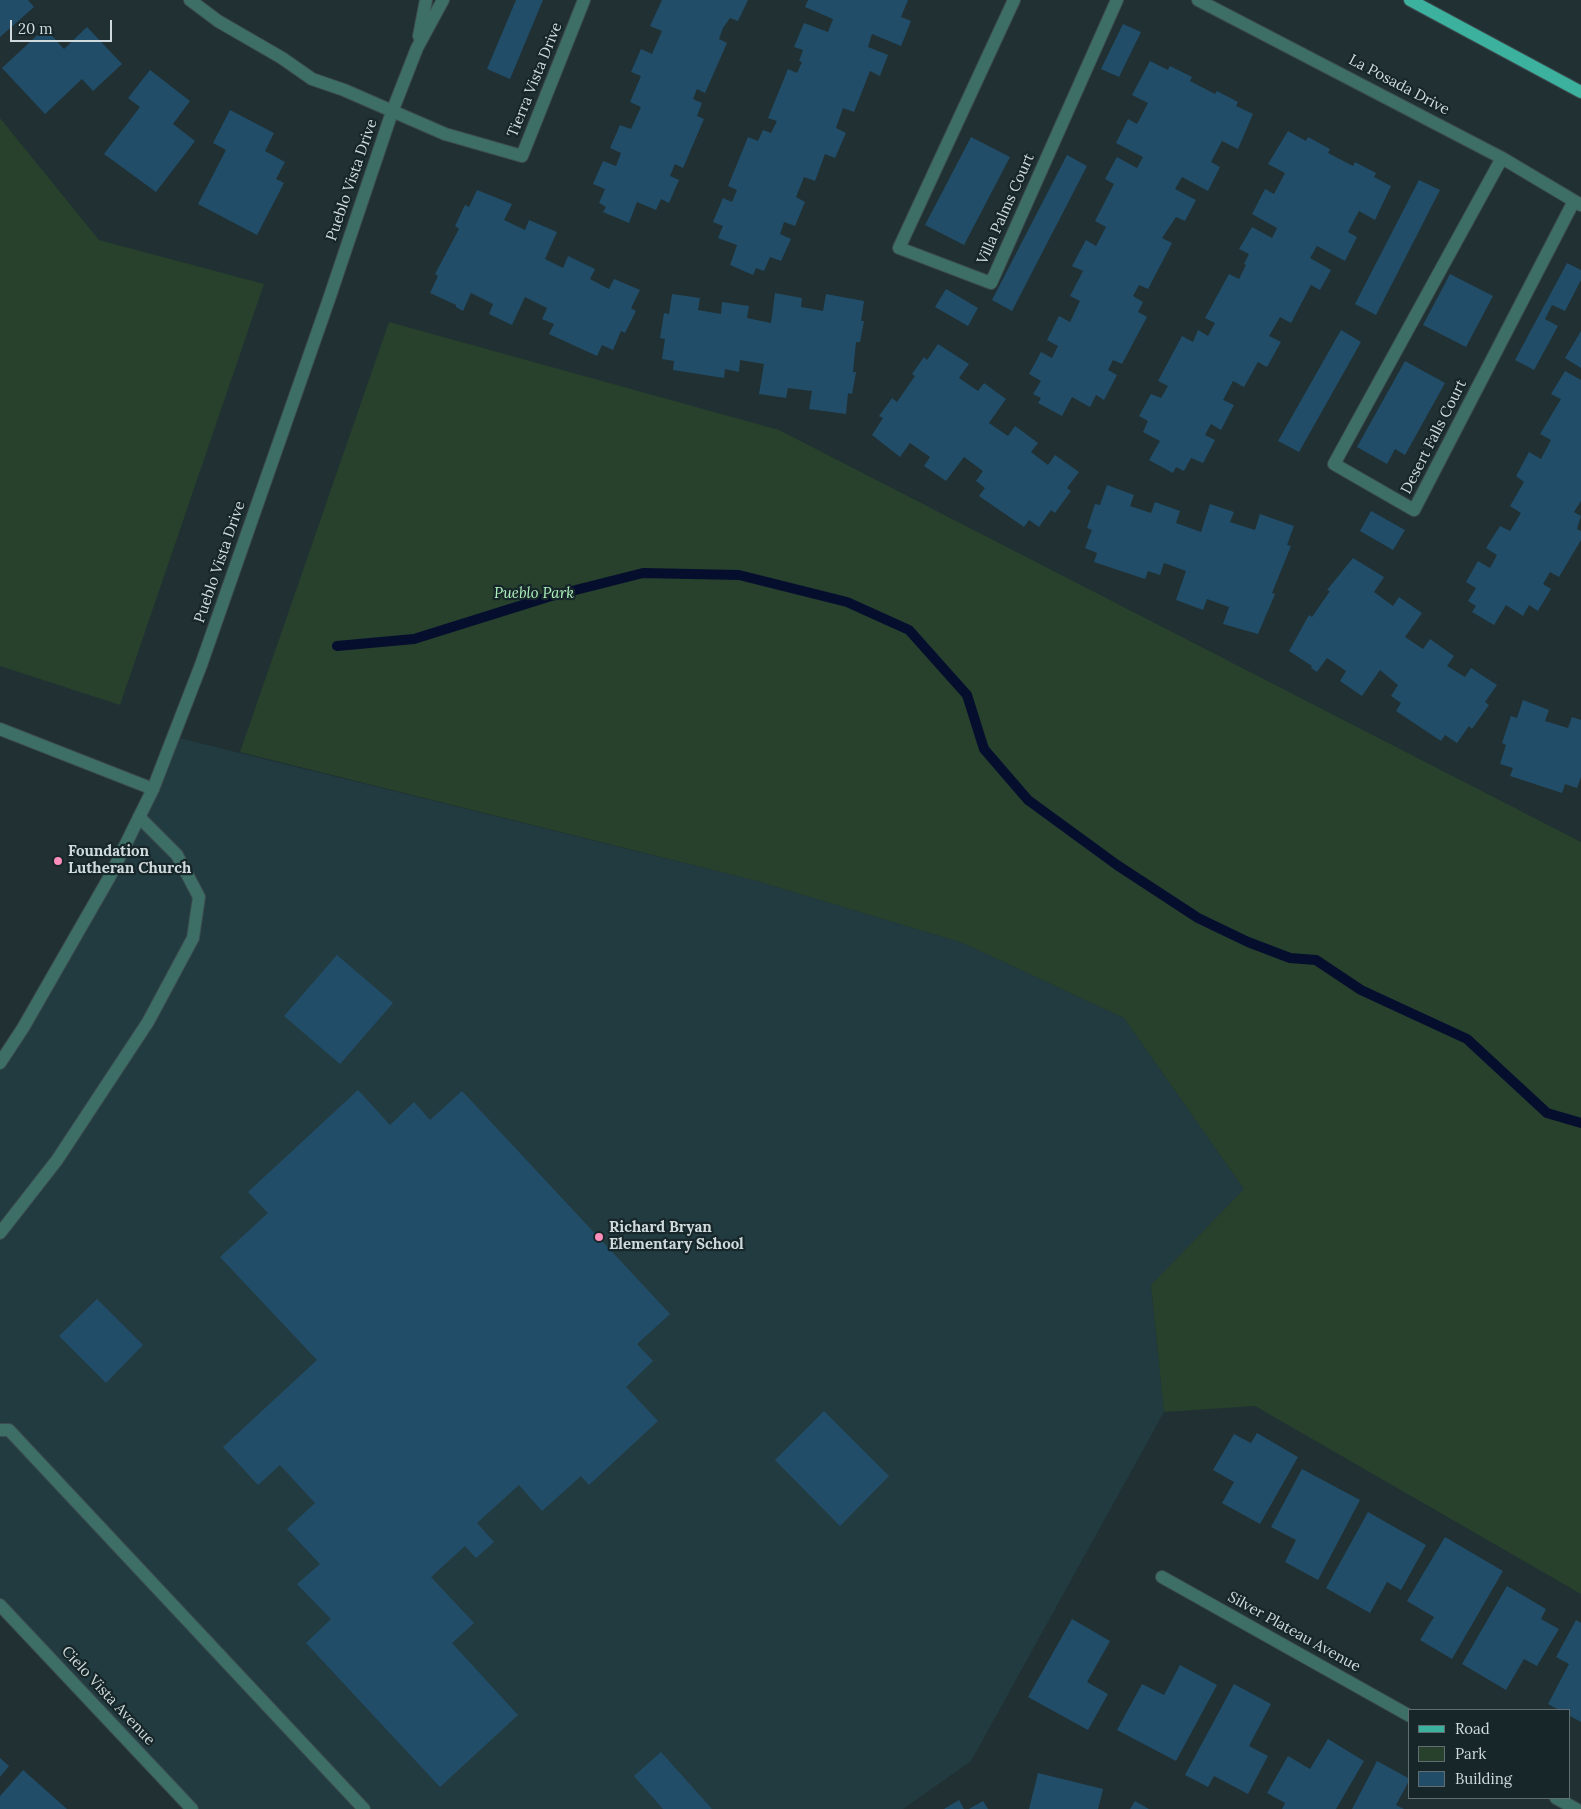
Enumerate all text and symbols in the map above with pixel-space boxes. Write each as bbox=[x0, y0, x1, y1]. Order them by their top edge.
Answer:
scale bar bbox=[12, 10, 115, 42]
text: 20 m bbox=[18, 19, 53, 38]
street label: Tierra Vista Drive bbox=[504, 20, 566, 140]
street label: La Posada Drive bbox=[1346, 51, 1452, 119]
street label: Pueblo Vista Drive bbox=[323, 117, 381, 243]
street label: Villa Palms Court bbox=[974, 151, 1038, 267]
street label: Desert Falls Court bbox=[1397, 377, 1471, 497]
street label: Pueblo Vista Drive bbox=[191, 499, 249, 625]
park label: Pueblo Park bbox=[494, 585, 574, 603]
place label: Foundation Lutheran Church bbox=[68, 843, 191, 878]
marker: Foundation Lutheran Church bbox=[52, 855, 64, 867]
place label: Richard Bryan Elementary School bbox=[609, 1219, 744, 1254]
marker: Richard Bryan Elementary School bbox=[593, 1231, 605, 1243]
street label: Silver Plateau Avenue bbox=[1225, 1588, 1363, 1676]
street label: Cielo Vista Avenue bbox=[58, 1643, 158, 1749]
legend bbox=[1408, 1709, 1571, 1799]
text: Road bbox=[1455, 1719, 1490, 1738]
text: Park bbox=[1455, 1744, 1486, 1763]
text: Building bbox=[1455, 1769, 1512, 1788]

